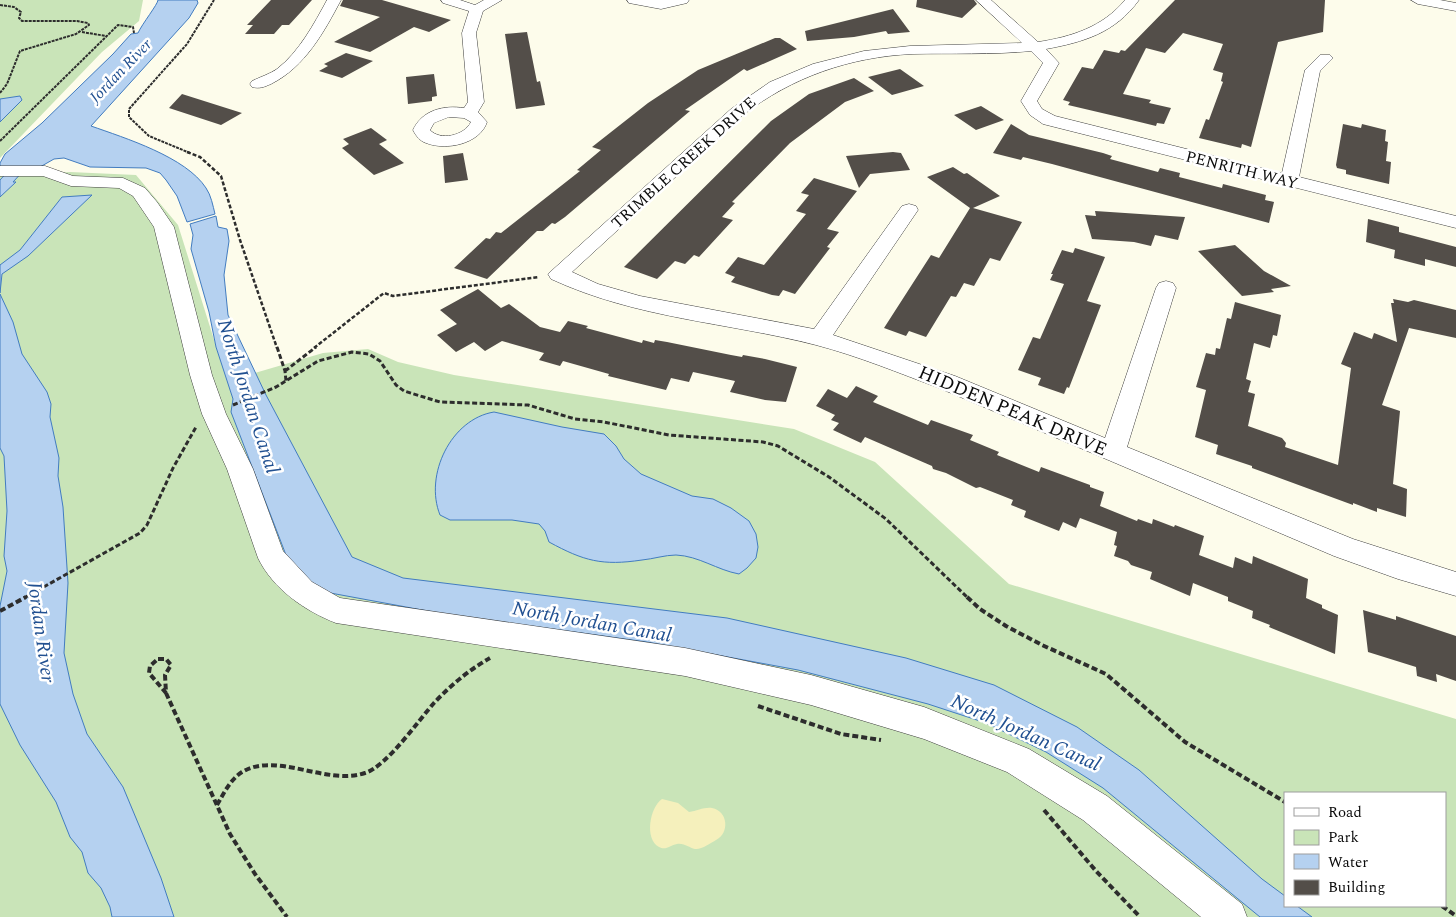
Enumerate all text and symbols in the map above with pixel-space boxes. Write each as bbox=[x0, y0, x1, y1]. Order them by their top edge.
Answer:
water label: Jordan River bbox=[83, 33, 158, 109]
street label: TRIMBLE CREEK DRIVE bbox=[606, 91, 762, 235]
street label: PENRITH WAY bbox=[1183, 144, 1300, 196]
water label: North Jordan Canal bbox=[209, 315, 287, 478]
street label: HIDDEN PEAK DRIVE bbox=[913, 358, 1111, 464]
water label: Jordan River bbox=[19, 578, 63, 686]
water label: North Jordan Canal bbox=[510, 593, 674, 651]
water label: North Jordan Canal bbox=[946, 686, 1105, 779]
legend bbox=[1284, 792, 1446, 907]
text: Road bbox=[1328, 801, 1362, 824]
text: Park bbox=[1328, 826, 1359, 849]
text: Water bbox=[1328, 851, 1368, 874]
text: Building bbox=[1328, 876, 1385, 899]

